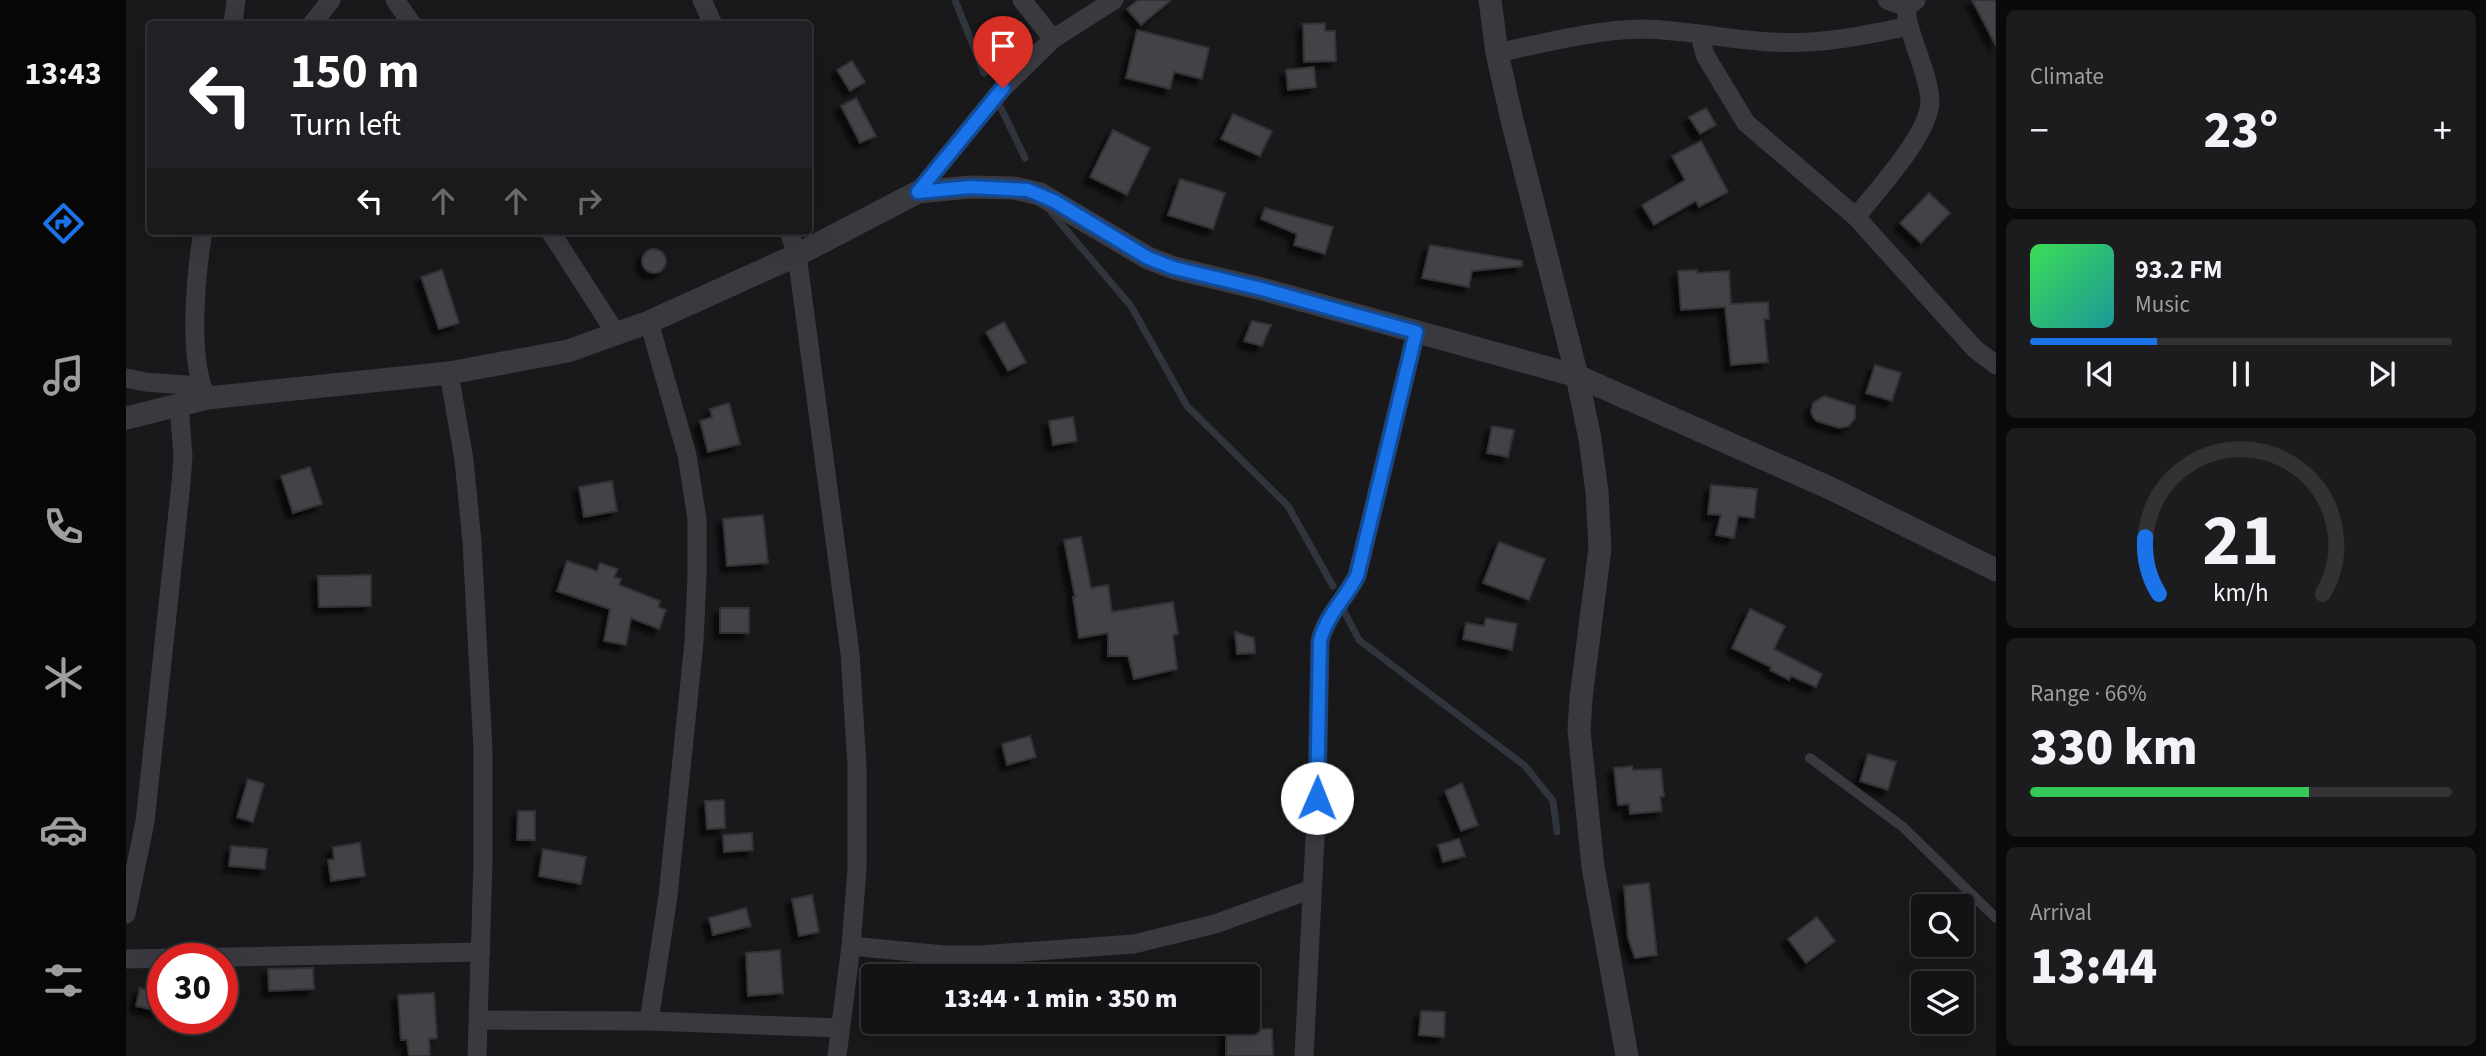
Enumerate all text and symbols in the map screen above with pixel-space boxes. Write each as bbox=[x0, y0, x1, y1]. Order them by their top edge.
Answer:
pin bbox=[973, 16, 1033, 88]
icon: arrive bbox=[984, 27, 1022, 65]
text: 150 m bbox=[290, 37, 419, 107]
icon: left bbox=[175, 49, 266, 140]
text: 13:43 bbox=[24, 51, 102, 97]
text: Climate bbox=[2030, 60, 2104, 93]
text: 23° bbox=[2204, 94, 2278, 168]
text: Turn left bbox=[290, 102, 401, 148]
text: − bbox=[2030, 104, 2049, 158]
text: + bbox=[2433, 104, 2452, 158]
icon: left bbox=[351, 182, 389, 220]
icon: ahead bbox=[424, 182, 462, 220]
icon: ahead bbox=[497, 182, 535, 220]
icon: right bbox=[570, 182, 608, 220]
icon: directions bbox=[39, 199, 88, 248]
text: 93.2 FM bbox=[2135, 251, 2223, 288]
text: Music bbox=[2135, 288, 2190, 321]
icon: music bbox=[39, 351, 88, 400]
icon: previous bbox=[2081, 355, 2119, 393]
icon: pause bbox=[2222, 355, 2260, 393]
icon: next bbox=[2363, 355, 2401, 393]
text: 21 bbox=[2203, 489, 2279, 593]
icon: phone bbox=[39, 502, 88, 551]
text: km/h bbox=[2213, 575, 2269, 611]
icon: climate bbox=[39, 653, 88, 702]
text: Range · 66% bbox=[2030, 677, 2147, 710]
text: 330 km bbox=[2030, 711, 2198, 785]
position arrow bbox=[1280, 761, 1354, 835]
icon: car bbox=[39, 805, 88, 854]
map controls bbox=[1911, 894, 1974, 1034]
button: search bbox=[1911, 894, 1974, 957]
text: Arrival bbox=[2030, 896, 2092, 929]
text: 13:44 bbox=[2030, 930, 2157, 1004]
speed limit sign: 30 bbox=[147, 943, 238, 1034]
icon: filters bbox=[39, 956, 88, 1005]
button: layers bbox=[1911, 971, 1974, 1034]
text: 13:44 · 1 min · 350 m bbox=[944, 980, 1177, 1017]

